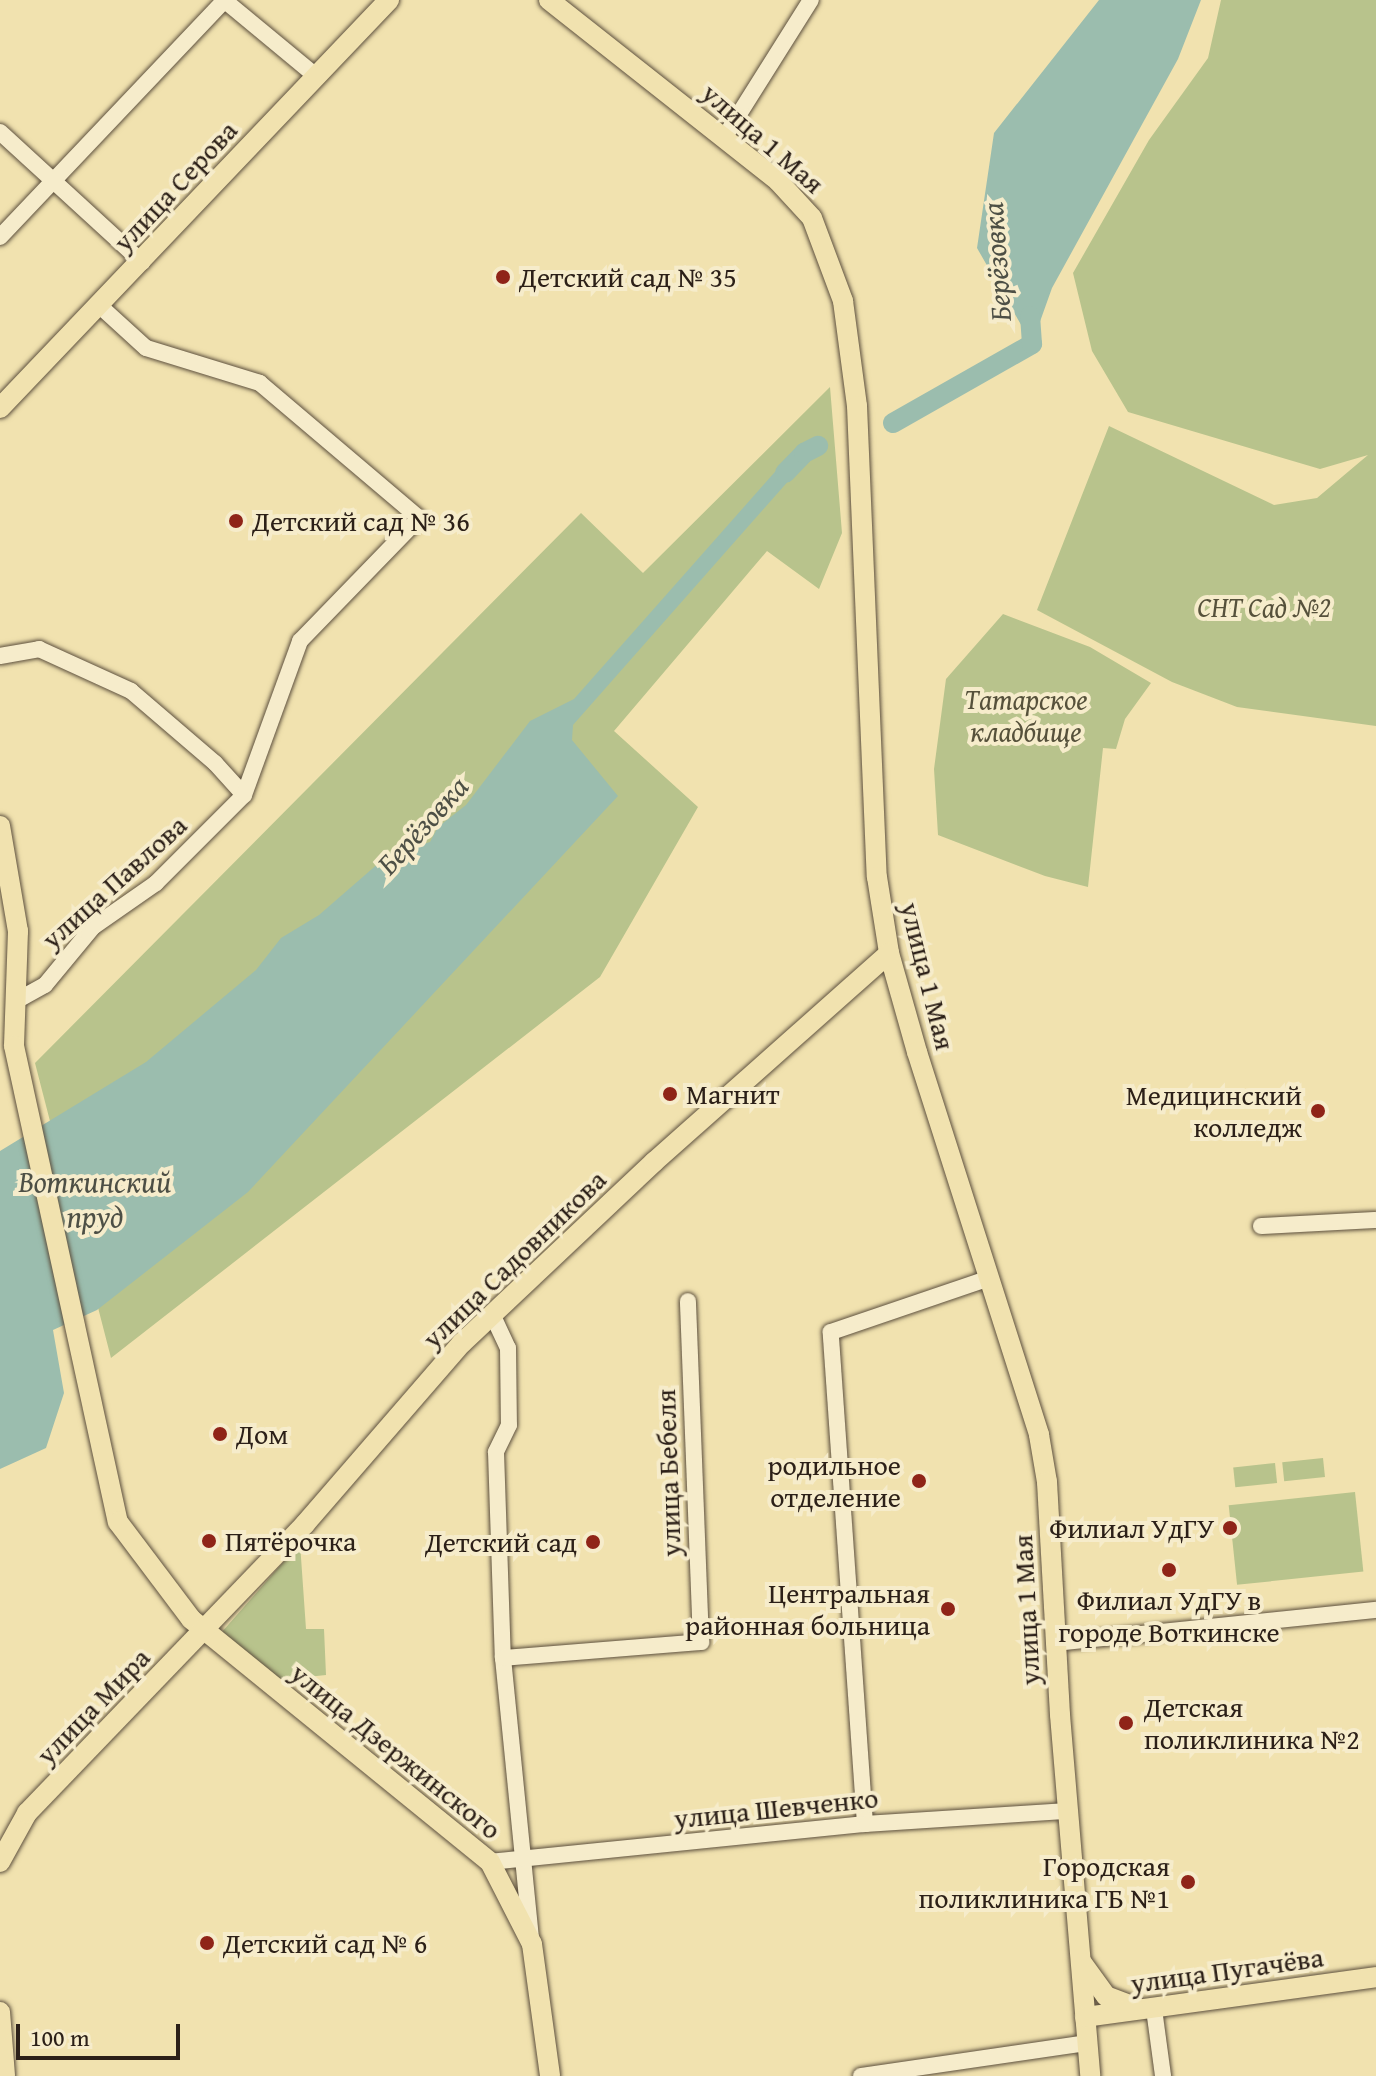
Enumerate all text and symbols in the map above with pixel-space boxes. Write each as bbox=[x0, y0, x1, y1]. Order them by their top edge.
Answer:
street label: улица 1 Мая bbox=[695, 76, 831, 200]
street label: улица Серова bbox=[106, 114, 244, 258]
water label: Берёзовка bbox=[974, 201, 1018, 323]
place label: Детский сад № 35 bbox=[519, 260, 737, 294]
marker: Детский сад № 35 bbox=[494, 268, 512, 286]
place label: Детский сад № 36 bbox=[252, 504, 470, 538]
marker: Детский сад № 36 bbox=[227, 512, 245, 530]
park label: СНТ Сад №2 bbox=[1197, 590, 1331, 624]
park label: Татарское кладбище bbox=[965, 682, 1087, 748]
water label: Берёзовка bbox=[369, 769, 475, 881]
street label: улица Павлова bbox=[35, 808, 193, 956]
street label: улица 1 Мая bbox=[893, 899, 963, 1053]
place label: Магнит bbox=[686, 1077, 780, 1111]
place label: Медицинский колледж bbox=[1126, 1078, 1302, 1144]
marker: Магнит bbox=[661, 1085, 679, 1103]
marker: Медицинский колледж bbox=[1309, 1102, 1327, 1120]
water label: Воткинский пруд bbox=[18, 1163, 172, 1234]
street label: улица Садовникова bbox=[415, 1163, 613, 1355]
street label: улица Бебеля bbox=[648, 1389, 688, 1557]
place label: Дом bbox=[236, 1417, 288, 1451]
marker: Дом bbox=[211, 1425, 229, 1443]
place label: родильное отделение bbox=[767, 1448, 901, 1514]
marker: родильное отделение bbox=[908, 1470, 930, 1492]
place label: Филиал УдГУ bbox=[1049, 1511, 1214, 1545]
marker: Филиал УдГУ bbox=[1221, 1519, 1239, 1537]
place label: Пятёрочка bbox=[225, 1524, 356, 1558]
place label: Детский сад bbox=[425, 1525, 577, 1559]
marker: Пятёрочка bbox=[200, 1532, 218, 1550]
marker: Детский сад bbox=[584, 1533, 602, 1551]
street label: улица 1 Мая bbox=[1005, 1534, 1047, 1686]
marker: Филиал УдГУ в городе Воткинске bbox=[1160, 1561, 1178, 1579]
place label: Центральная районная больница bbox=[685, 1576, 930, 1642]
place label: Филиал УдГУ в городе Воткинске bbox=[1058, 1583, 1280, 1649]
marker: Центральная районная больница bbox=[937, 1598, 959, 1620]
street label: улица Мира bbox=[29, 1641, 157, 1771]
street label: улица Дзержинского bbox=[284, 1656, 508, 1846]
place label: Детская поликлиника №2 bbox=[1144, 1690, 1360, 1756]
marker: Детская поликлиника №2 bbox=[1115, 1712, 1137, 1734]
street label: улица Шевченко bbox=[672, 1781, 880, 1835]
place label: Городская поликлиника ГБ №1 bbox=[919, 1849, 1170, 1915]
marker: Городская поликлиника ГБ №1 bbox=[1177, 1871, 1199, 1893]
place label: Детский сад № 6 bbox=[223, 1926, 427, 1960]
marker: Детский сад № 6 bbox=[198, 1934, 216, 1952]
street label: улица Пугачёва bbox=[1128, 1940, 1326, 2000]
scale bar bbox=[20, 2008, 184, 2058]
text: 100 m bbox=[30, 2020, 90, 2055]

